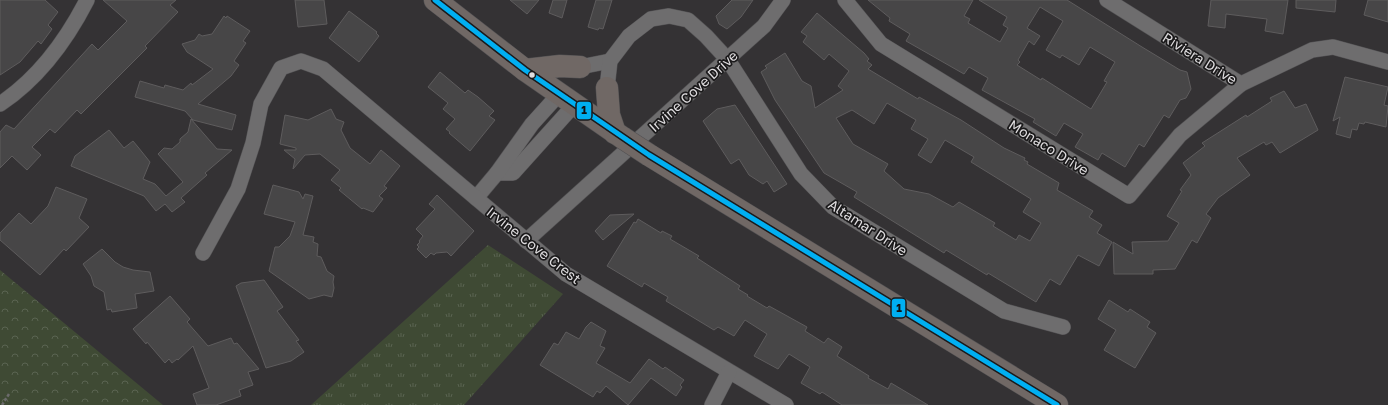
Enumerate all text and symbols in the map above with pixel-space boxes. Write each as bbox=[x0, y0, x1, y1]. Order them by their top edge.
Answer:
street label: Riviera Drive bbox=[1160, 28, 1240, 88]
street label: Irvine Cove Drive bbox=[645, 47, 741, 135]
unlabelled marker bbox=[527, 70, 537, 80]
line badge: 1 bbox=[576, 101, 592, 120]
text: 1 bbox=[581, 103, 587, 116]
street label: Monaco Drive bbox=[1006, 116, 1092, 178]
street label: Altamar Drive bbox=[825, 195, 911, 259]
street label: Irvine Cove Crest bbox=[483, 203, 585, 287]
line badge: 1 bbox=[891, 298, 906, 318]
text: 1 bbox=[896, 301, 902, 314]

